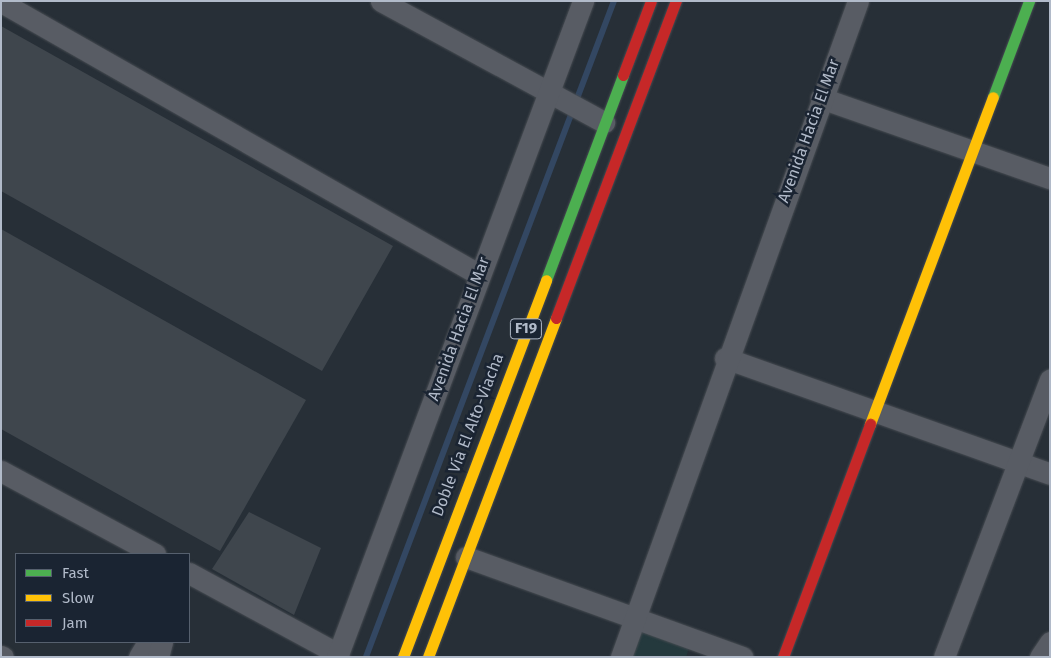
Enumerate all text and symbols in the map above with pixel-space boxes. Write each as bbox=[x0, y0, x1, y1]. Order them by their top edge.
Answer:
street label: Avenida Hacia El Mar bbox=[774, 57, 844, 205]
street label: Avenida Hacia El Mar bbox=[424, 255, 494, 403]
road number: F19 bbox=[510, 316, 542, 342]
street label: Doble Vía El Alto-Viacha bbox=[428, 351, 508, 519]
legend bbox=[15, 553, 190, 643]
text: Fast bbox=[62, 564, 89, 582]
text: Slow bbox=[62, 589, 94, 607]
text: Jam bbox=[62, 614, 88, 632]

